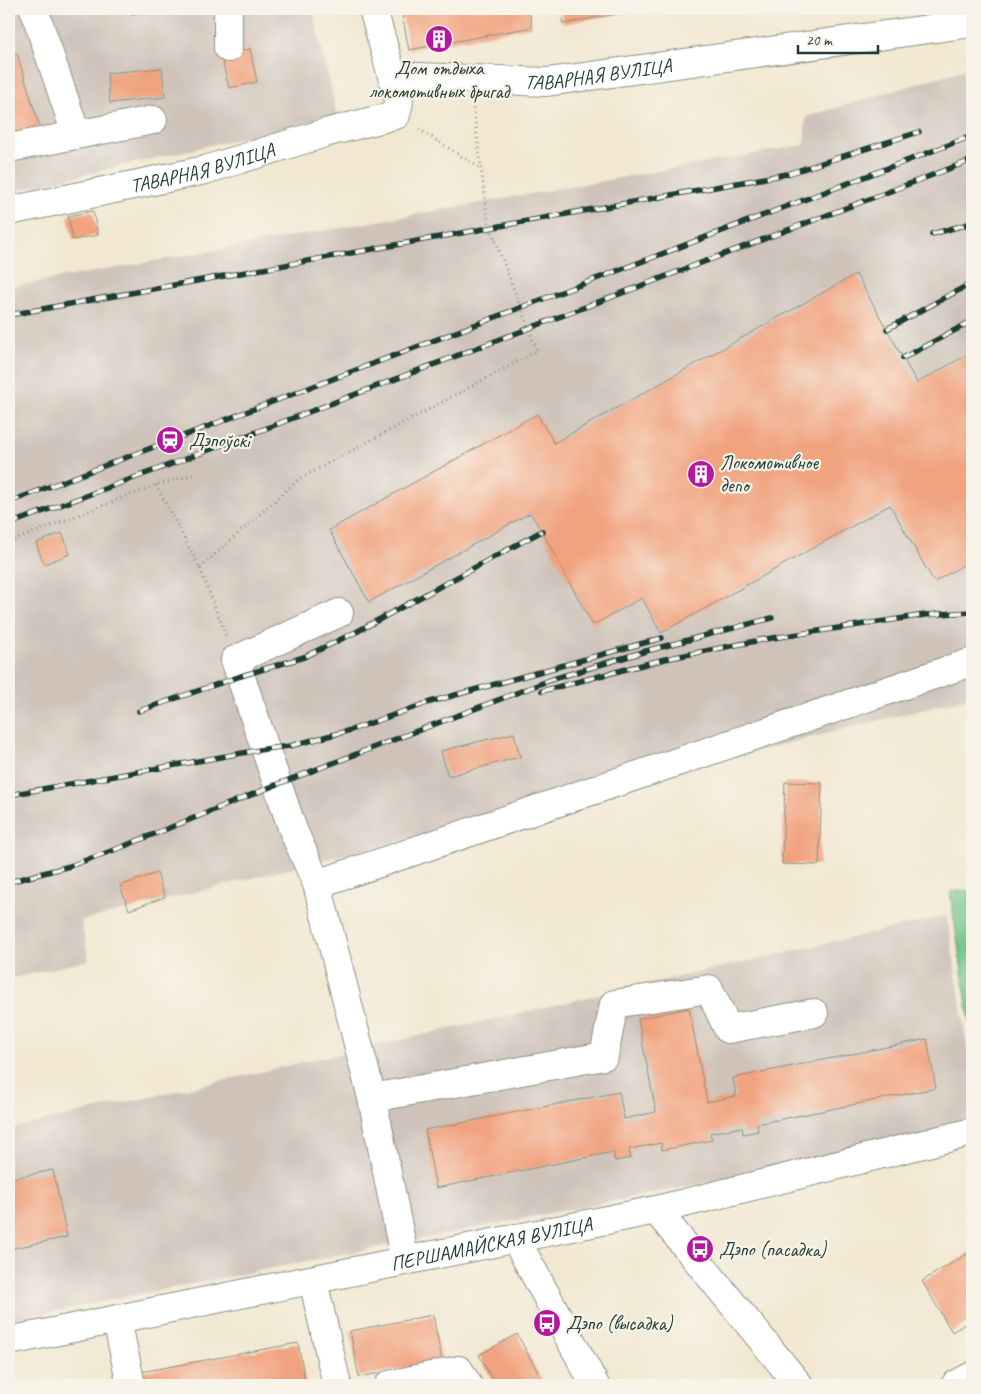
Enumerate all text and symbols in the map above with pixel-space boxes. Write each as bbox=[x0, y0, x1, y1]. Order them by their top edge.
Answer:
scale bar bbox=[798, 22, 878, 54]
building icon: Дом отдыха локомотивных бригад bbox=[424, 24, 454, 54]
text: 20 m bbox=[806, 31, 833, 50]
street label: ТАВАРНАЯ ВУЛІЦА bbox=[524, 53, 674, 95]
place label: Дом отдыха локомотивных бригад bbox=[369, 56, 511, 104]
street label: ТАВАРНАЯ ВУЛІЦА bbox=[128, 137, 278, 198]
station icon: Дэпоўскі bbox=[155, 425, 185, 455]
place label: Дэпоўскі bbox=[189, 428, 252, 453]
place label: Локомотивное депо bbox=[720, 450, 819, 498]
building icon: Локомотивное депо bbox=[686, 459, 716, 489]
street label: ПЕРШАМАЙСКАЯ ВУЛІЦА bbox=[389, 1211, 595, 1276]
bus stop icon: Дэпо (пасадка) bbox=[685, 1234, 715, 1264]
place label: Дэпо (пасадка) bbox=[719, 1237, 828, 1262]
bus stop icon: Дэпо (высадка) bbox=[532, 1308, 562, 1338]
place label: Дэпо (высадка) bbox=[566, 1311, 674, 1336]

